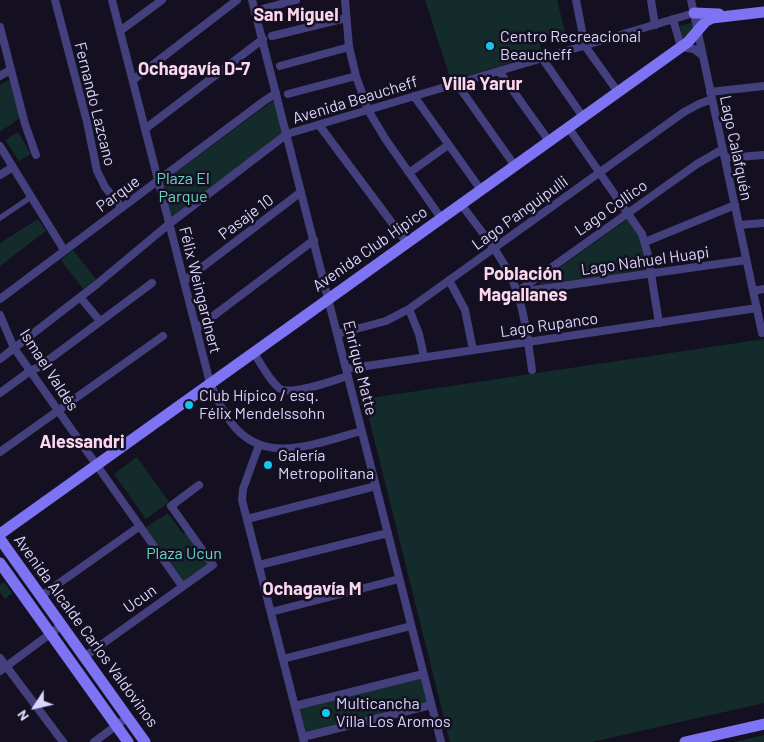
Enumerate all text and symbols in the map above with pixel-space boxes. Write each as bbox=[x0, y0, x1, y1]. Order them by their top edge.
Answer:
district label: San Miguel bbox=[253, 4, 339, 26]
place label: Centro Recreacional Beaucheff bbox=[500, 27, 641, 65]
street label: Fernando Lazcano bbox=[70, 40, 120, 168]
marker: Centro Recreacional Beaucheff bbox=[484, 40, 496, 52]
district label: Ochagavía D-7 bbox=[138, 58, 250, 80]
street label: Avenida Beaucheff bbox=[290, 72, 420, 128]
district label: Villa Yarur bbox=[442, 73, 522, 95]
street label: Lago Calafquén bbox=[715, 94, 757, 202]
park label: Plaza El Parque bbox=[156, 169, 210, 207]
street label: Parque bbox=[92, 172, 144, 216]
street label: Lago Panguipulli bbox=[468, 172, 572, 254]
street label: Lago Collico bbox=[571, 176, 651, 240]
street label: Pasaje 10 bbox=[215, 190, 277, 244]
street label: Avenida Club Hípico bbox=[309, 202, 431, 296]
street label: Félix Weingardnert bbox=[175, 225, 225, 355]
street label: Lago Nahuel Huapi bbox=[580, 242, 710, 280]
district label: Población Magallanes bbox=[479, 263, 567, 306]
street label: Lago Rupanco bbox=[499, 309, 599, 341]
street label: Enrique Matte bbox=[339, 319, 381, 417]
street label: Ismael Valdés bbox=[15, 325, 83, 415]
place label: Club Hípico / esq. Félix Mendelssohn bbox=[199, 386, 325, 424]
marker: Club Hípico / esq. Félix Mendelssohn bbox=[183, 399, 195, 411]
district label: Alessandri bbox=[39, 431, 125, 453]
place label: Galería Metropolitana bbox=[278, 446, 374, 484]
marker: Galería Metropolitana bbox=[262, 459, 274, 471]
street label: Avenida Alcalde Carlos Valdovinos bbox=[10, 531, 162, 731]
park label: Plaza Ucun bbox=[146, 544, 222, 564]
district label: Ochagavía M bbox=[262, 578, 362, 600]
street label: Ucun bbox=[120, 581, 160, 617]
north arrow bbox=[10, 682, 60, 732]
place label: Multicancha Villa Los Aromos bbox=[336, 694, 451, 732]
text: N bbox=[13, 707, 32, 725]
marker: Multicancha Villa Los Aromos bbox=[320, 707, 332, 719]

